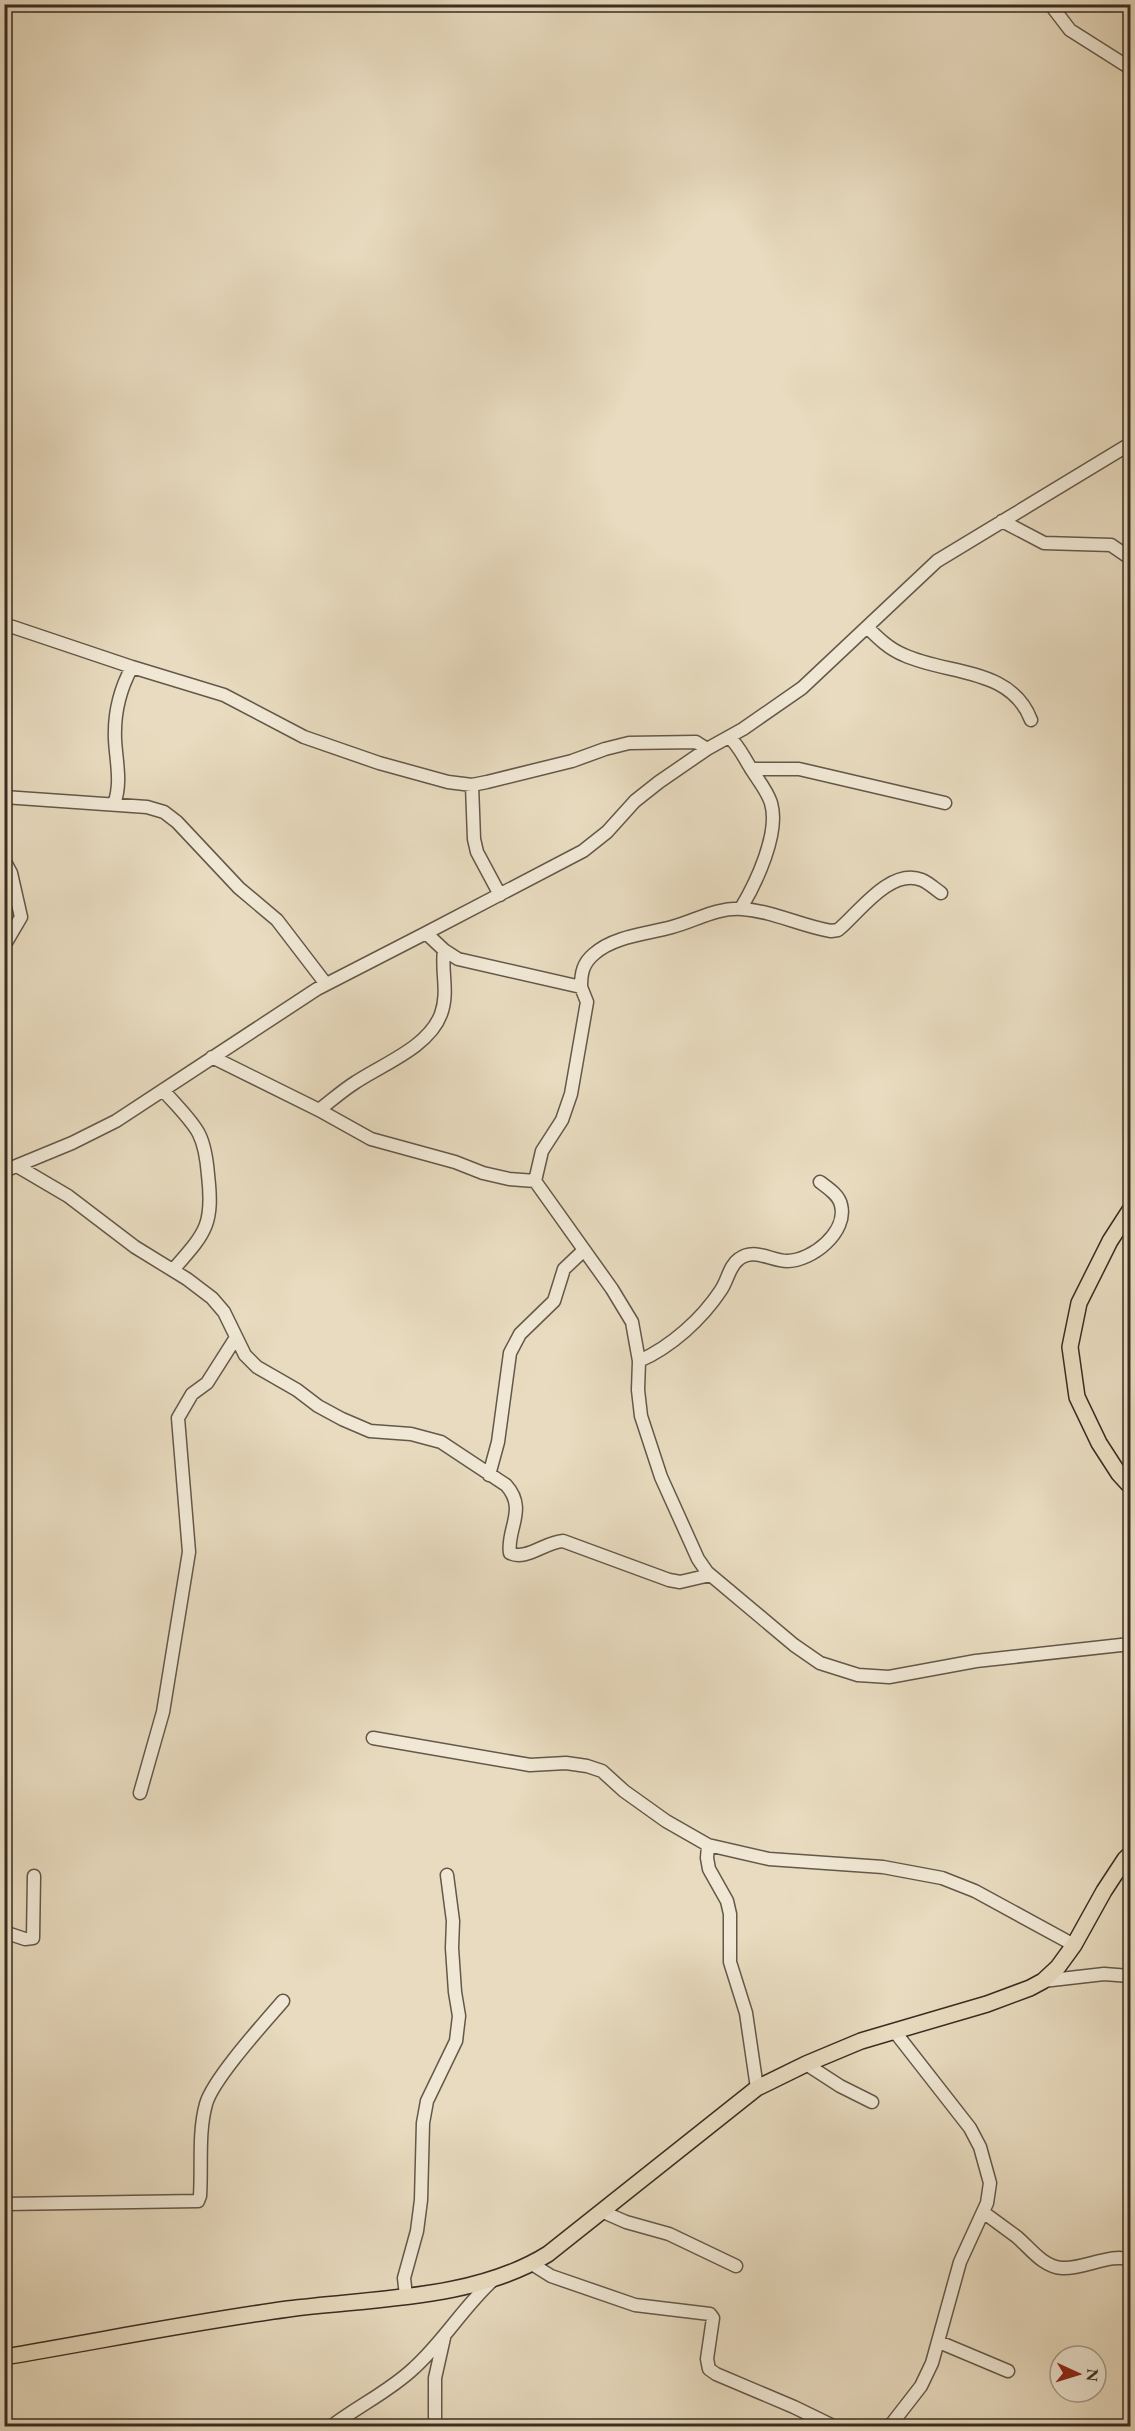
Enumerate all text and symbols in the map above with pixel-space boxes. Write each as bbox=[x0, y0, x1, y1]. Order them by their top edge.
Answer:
north arrow bbox=[1048, 2344, 1108, 2404]
text: N bbox=[1082, 2368, 1103, 2382]

